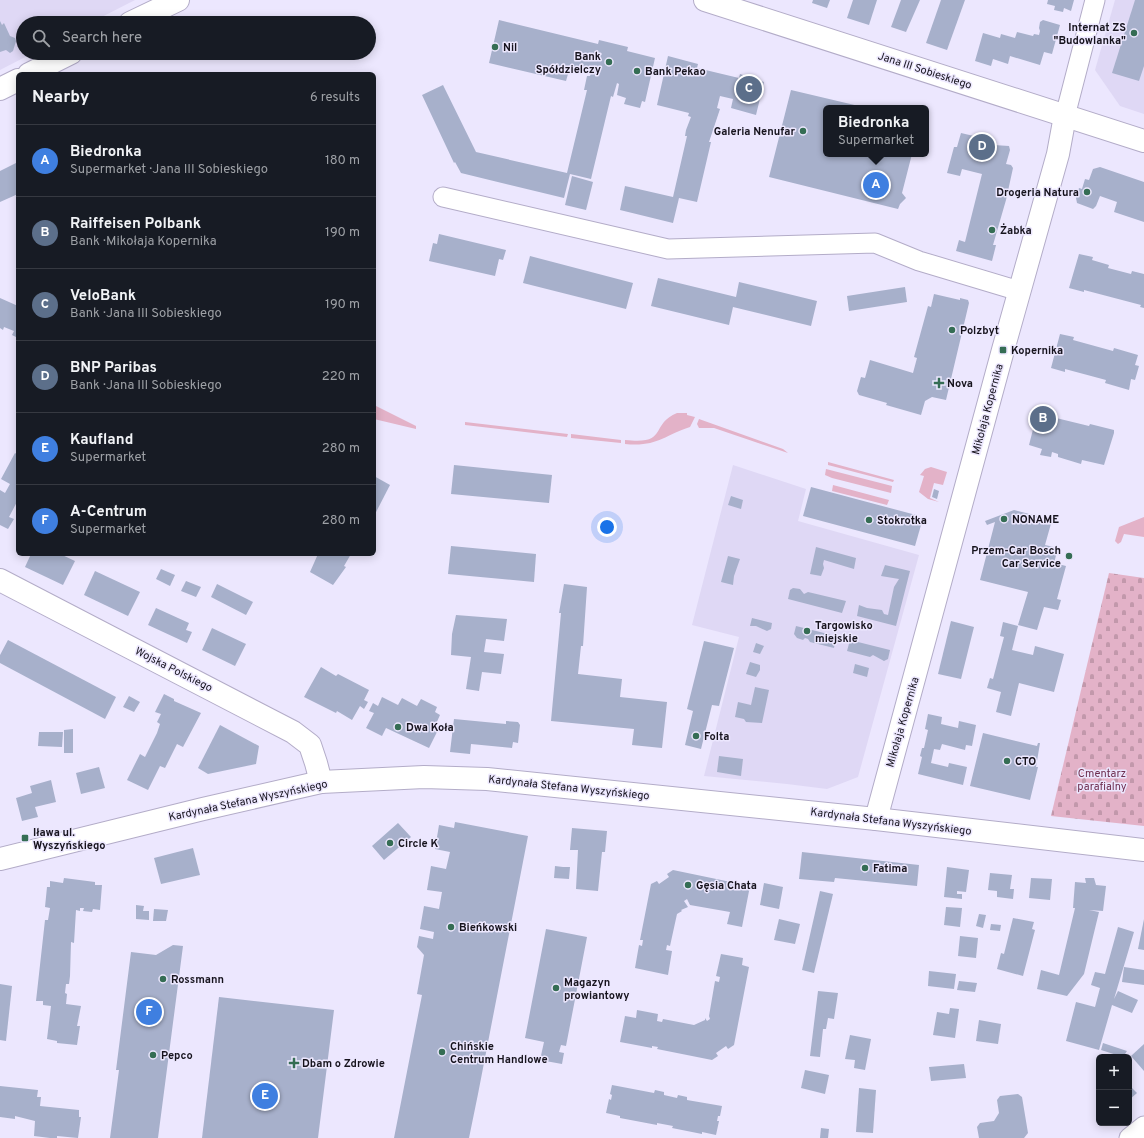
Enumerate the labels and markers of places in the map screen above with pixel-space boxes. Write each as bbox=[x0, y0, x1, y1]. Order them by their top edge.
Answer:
place label: Internat ZS "Budowlanka" bbox=[1054, 21, 1126, 48]
marker: Internat ZS "Budowlanka" bbox=[1129, 28, 1139, 38]
place label: Nil bbox=[503, 41, 517, 55]
marker: Nil bbox=[490, 42, 500, 52]
place label: Bank Spółdzielczy bbox=[536, 50, 601, 77]
marker: Bank Spółdzielczy bbox=[604, 57, 614, 67]
place label: Bank Pekao bbox=[645, 65, 706, 79]
marker: Bank Pekao bbox=[632, 66, 642, 76]
pin: C bbox=[736, 74, 762, 104]
place label: Galeria Nenufar bbox=[714, 125, 795, 139]
marker: Galeria Nenufar bbox=[798, 126, 808, 136]
pin: D bbox=[969, 132, 995, 162]
pin: A bbox=[863, 170, 889, 200]
place label: Drogeria Natura bbox=[996, 186, 1079, 200]
marker: Drogeria Natura bbox=[1082, 187, 1092, 197]
place label: Żabka bbox=[1000, 223, 1032, 238]
marker: Żabka bbox=[987, 225, 997, 235]
place label: Polzbyt bbox=[960, 324, 999, 338]
marker: Polzbyt bbox=[947, 325, 957, 335]
place label: Kopernika bbox=[1011, 344, 1063, 358]
marker: Kopernika bbox=[998, 345, 1008, 355]
place label: Nova bbox=[947, 377, 973, 391]
marker: Nova bbox=[934, 378, 944, 388]
pin: B bbox=[1030, 404, 1056, 434]
place label: NONAME bbox=[1012, 513, 1059, 527]
place label: Stokrotka bbox=[877, 514, 927, 528]
marker: NONAME bbox=[999, 514, 1009, 524]
marker: Stokrotka bbox=[864, 515, 874, 525]
place label: Przem-Car Bosch Car Service bbox=[971, 544, 1061, 571]
marker: Przem-Car Bosch Car Service bbox=[1064, 551, 1074, 561]
place label: Targowisko miejskie bbox=[815, 619, 873, 646]
marker: Targowisko miejskie bbox=[802, 626, 812, 636]
place label: Dwa Koła bbox=[406, 721, 454, 735]
marker: Dwa Koła bbox=[393, 722, 403, 732]
place label: Folta bbox=[704, 730, 729, 744]
marker: Folta bbox=[691, 731, 701, 741]
place label: CTO bbox=[1015, 755, 1036, 769]
marker: CTO bbox=[1002, 756, 1012, 766]
place label: Iława ul. Wyszyńskiego bbox=[33, 826, 106, 853]
marker: Iława ul. Wyszyńskiego bbox=[20, 833, 30, 843]
place label: Circle K bbox=[398, 837, 438, 851]
marker: Circle K bbox=[385, 838, 395, 848]
place label: Fatima bbox=[873, 862, 907, 876]
marker: Fatima bbox=[860, 863, 870, 873]
place label: Gęsia Chata bbox=[696, 879, 757, 893]
marker: Gęsia Chata bbox=[683, 880, 693, 890]
place label: Bieńkowski bbox=[459, 921, 517, 935]
marker: Bieńkowski bbox=[446, 922, 456, 932]
place label: Rossmann bbox=[171, 973, 224, 987]
marker: Rossmann bbox=[158, 974, 168, 984]
place label: Magazyn prowiantowy bbox=[564, 976, 629, 1003]
marker: Magazyn prowiantowy bbox=[551, 983, 561, 993]
pin: F bbox=[136, 997, 162, 1027]
place label: Chińskie Centrum Handlowe bbox=[450, 1040, 548, 1067]
marker: Chińskie Centrum Handlowe bbox=[437, 1047, 447, 1057]
place label: Pepco bbox=[161, 1049, 193, 1063]
marker: Pepco bbox=[148, 1050, 158, 1060]
place label: Dbam o Zdrowie bbox=[302, 1057, 385, 1071]
marker: Dbam o Zdrowie bbox=[289, 1058, 299, 1068]
pin: E bbox=[252, 1081, 278, 1111]

